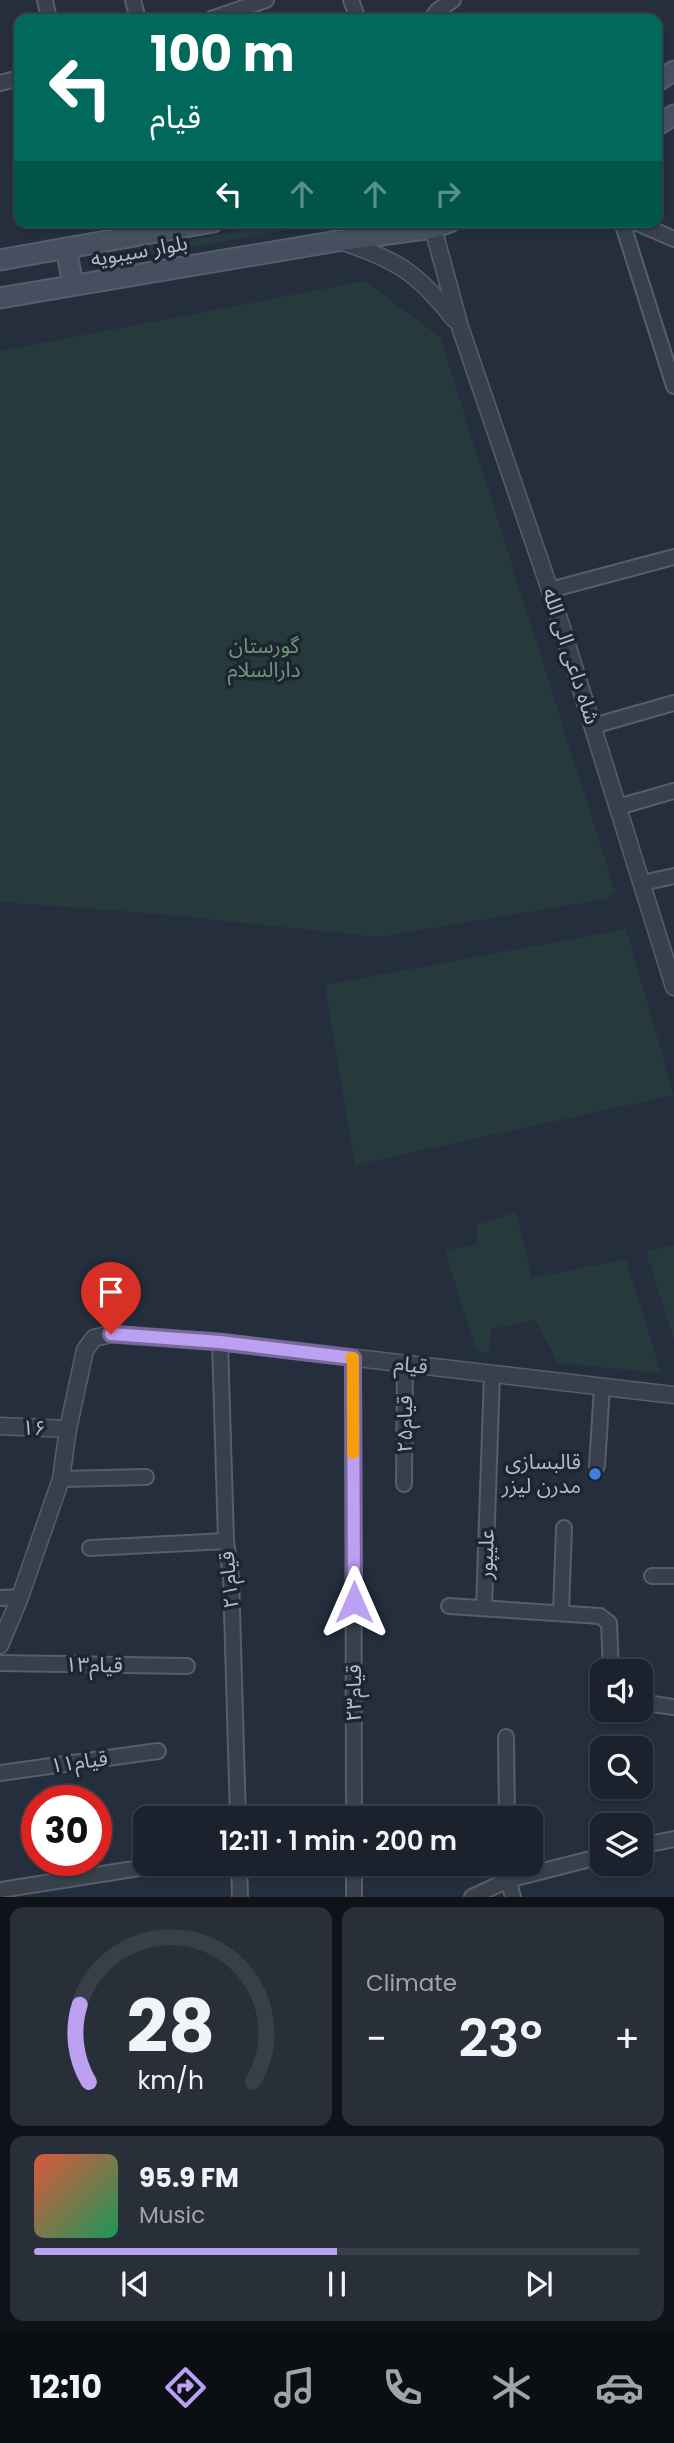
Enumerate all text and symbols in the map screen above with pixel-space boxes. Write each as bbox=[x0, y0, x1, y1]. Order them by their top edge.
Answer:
text: 100 m bbox=[150, 20, 295, 88]
icon: left bbox=[35, 42, 126, 133]
text: قیام bbox=[150, 94, 201, 139]
icon: left bbox=[210, 175, 248, 213]
icon: ahead bbox=[283, 175, 321, 213]
icon: ahead bbox=[356, 175, 394, 213]
icon: right bbox=[429, 175, 467, 213]
street label: بلوار سیبویه bbox=[88, 228, 190, 273]
street label: شاه داعی الی الله bbox=[536, 584, 607, 728]
park label: گورستان دارالسلام bbox=[227, 631, 301, 686]
pin bbox=[81, 1262, 141, 1334]
icon: arrive bbox=[92, 1273, 130, 1311]
street label: قیام bbox=[392, 1348, 429, 1383]
street label: قیام۲۵ bbox=[390, 1395, 421, 1453]
street label: ۱۶ bbox=[22, 1413, 47, 1442]
place label: قالبسازی مدرن لیزر bbox=[501, 1447, 581, 1500]
marker: قالبسازی مدرن لیزر bbox=[587, 1466, 603, 1482]
street label: علیپور bbox=[470, 1528, 501, 1581]
street label: قیام۲۱ bbox=[212, 1550, 247, 1610]
position arrow bbox=[317, 1565, 391, 1639]
street label: قیام۱۳ bbox=[65, 1650, 123, 1681]
map controls bbox=[590, 1659, 653, 1876]
button: sound bbox=[590, 1659, 653, 1722]
street label: قیام۲۳ bbox=[339, 1664, 370, 1722]
button: search bbox=[590, 1736, 653, 1799]
street label: قیام۱۱ bbox=[48, 1743, 110, 1782]
speed limit sign: 30 bbox=[21, 1785, 112, 1876]
button: layers bbox=[590, 1813, 653, 1876]
text: 12:11 · 1 min · 200 m bbox=[219, 1823, 457, 1859]
text: Climate bbox=[366, 1967, 457, 1999]
text: 28 bbox=[127, 1977, 215, 2078]
text: 23° bbox=[458, 2002, 543, 2075]
text: − bbox=[366, 2012, 387, 2065]
text: + bbox=[614, 2012, 640, 2065]
text: km/h bbox=[138, 2063, 204, 2098]
text: 95.9 FM bbox=[139, 2160, 239, 2196]
text: Music bbox=[139, 2199, 205, 2231]
icon: previous bbox=[116, 2265, 154, 2303]
icon: pause bbox=[318, 2265, 356, 2303]
icon: next bbox=[520, 2265, 558, 2303]
icon: directions bbox=[161, 2363, 210, 2412]
icon: music bbox=[270, 2363, 319, 2412]
icon: phone bbox=[378, 2363, 427, 2412]
icon: climate bbox=[487, 2363, 536, 2412]
icon: car bbox=[595, 2363, 644, 2412]
text: 12:10 bbox=[30, 2364, 102, 2409]

